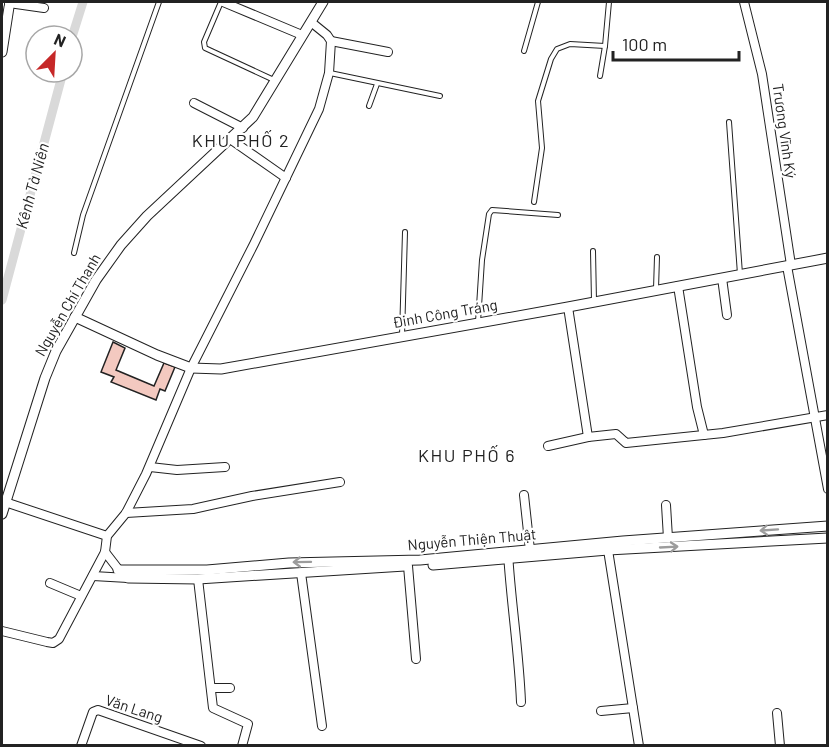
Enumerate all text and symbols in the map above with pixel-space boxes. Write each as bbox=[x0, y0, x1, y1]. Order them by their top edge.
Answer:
north arrow bbox=[24, 24, 84, 84]
scale bar bbox=[613, 24, 739, 62]
text: N bbox=[52, 29, 69, 51]
text: 100 m bbox=[622, 33, 667, 55]
street label: Trương Vĩnh Ký bbox=[769, 82, 801, 179]
district label: KHU PHỐ 2 bbox=[192, 129, 290, 151]
water label: Kênh Tà Niên bbox=[11, 141, 52, 231]
street label: Nguyễn Chí Thanh bbox=[30, 250, 104, 359]
street label: Đinh Công Tráng bbox=[391, 295, 499, 331]
district label: KHU PHỐ 6 bbox=[418, 444, 516, 466]
street label: Nguyễn Thiện Thuật bbox=[407, 524, 537, 554]
one-way arrow bbox=[760, 525, 780, 536]
one-way arrow bbox=[658, 541, 678, 552]
one-way arrow bbox=[293, 557, 313, 568]
street label: Văn Lang bbox=[103, 690, 165, 726]

